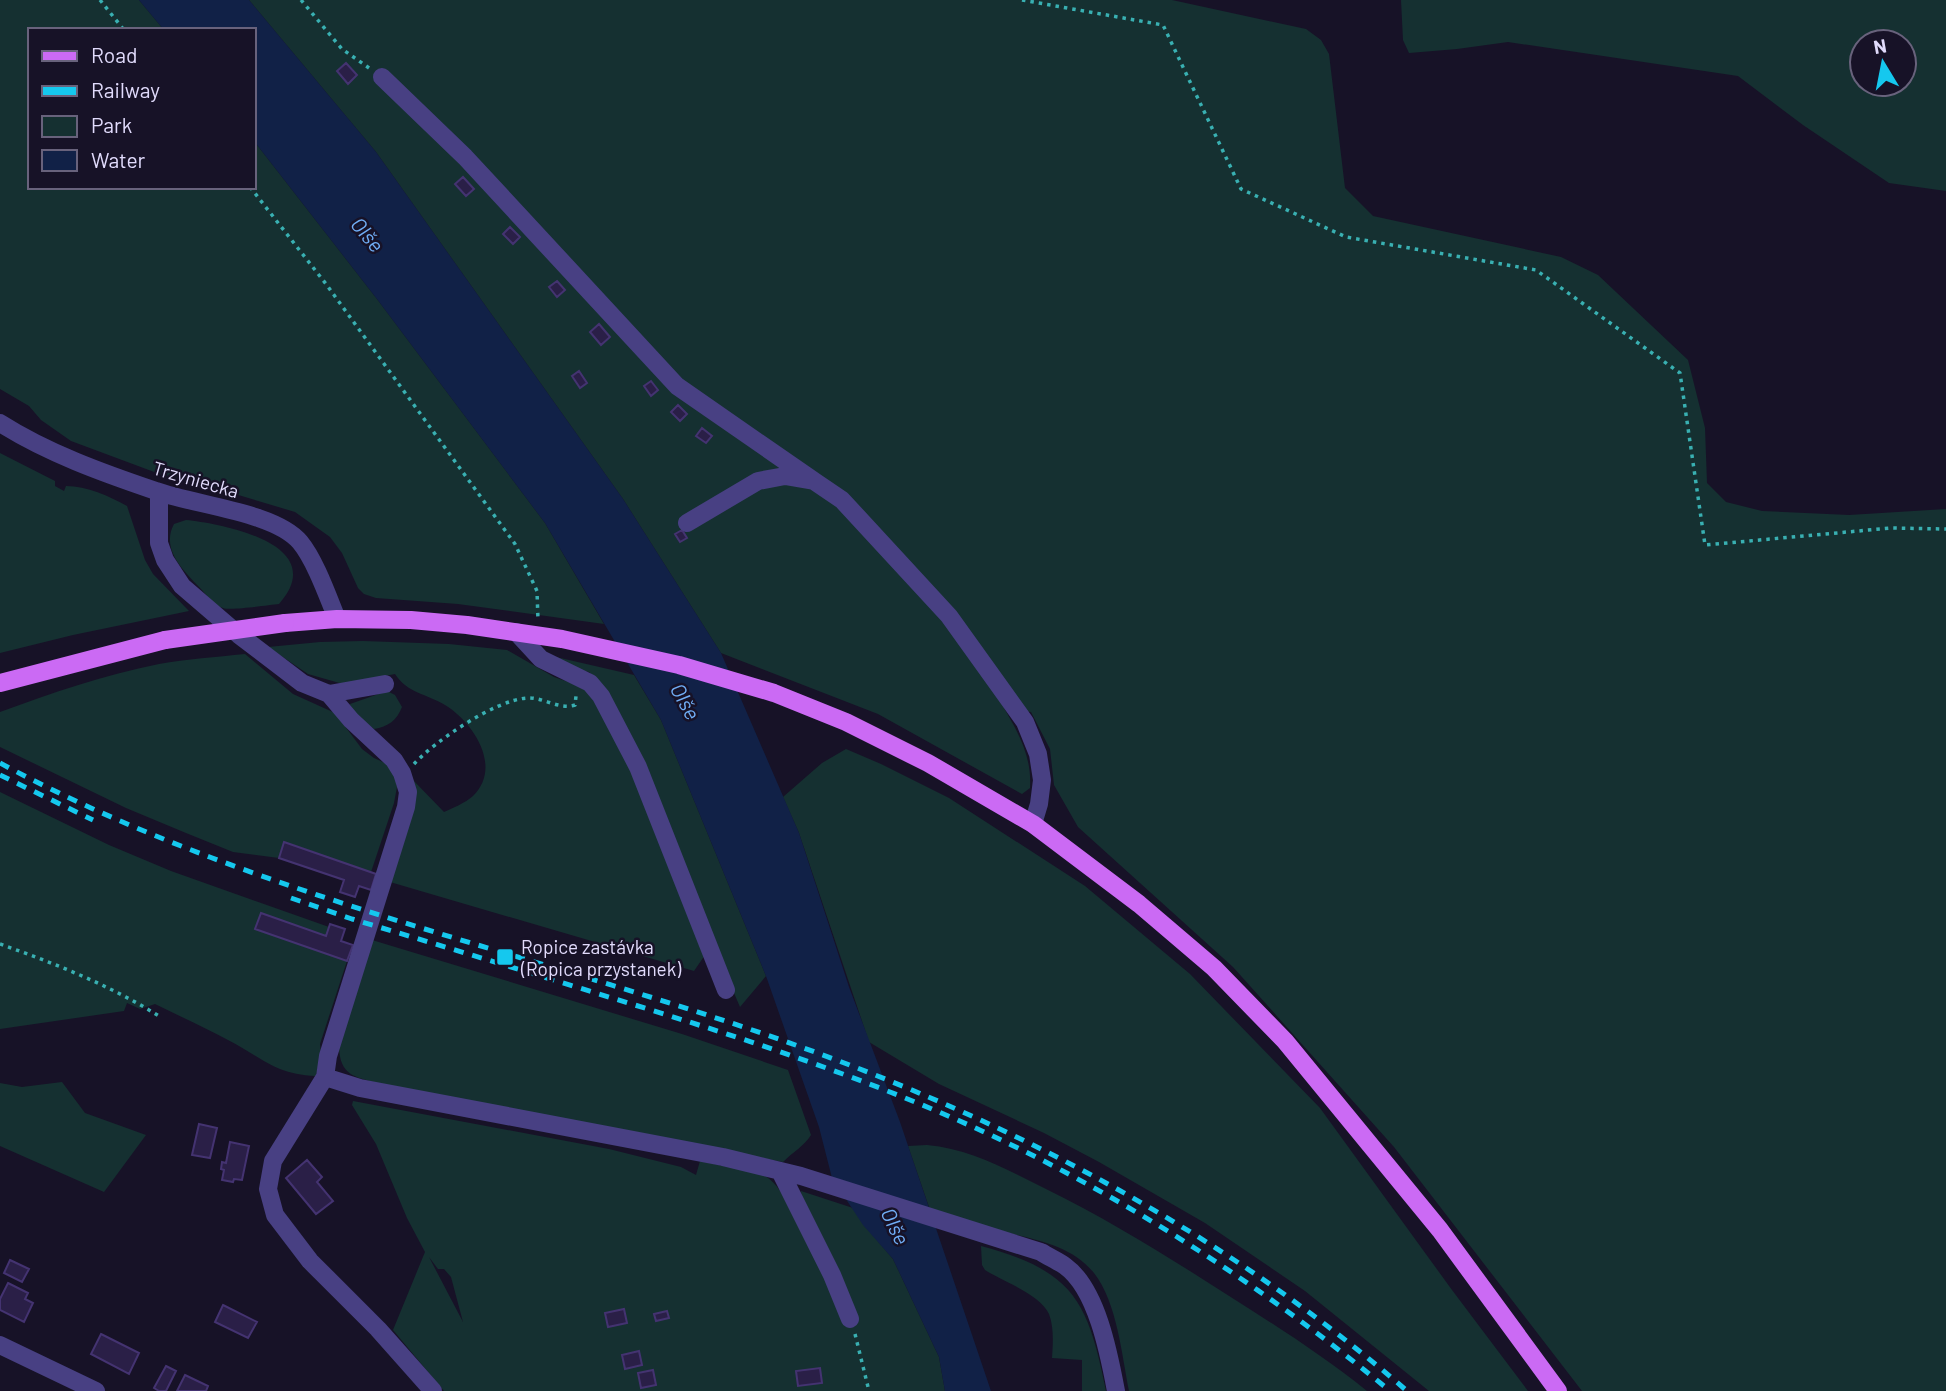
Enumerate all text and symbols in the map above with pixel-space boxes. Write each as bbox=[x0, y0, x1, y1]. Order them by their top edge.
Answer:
legend bbox=[28, 28, 256, 189]
north arrow bbox=[1848, 28, 1918, 98]
text: N bbox=[1872, 33, 1888, 58]
text: Road bbox=[91, 42, 137, 67]
text: Railway bbox=[91, 77, 160, 102]
text: Park bbox=[91, 112, 132, 137]
text: Water bbox=[91, 147, 146, 172]
water label: Olše bbox=[346, 211, 390, 257]
street label: Trzyniecka bbox=[150, 456, 242, 502]
water label: Olše bbox=[666, 678, 706, 724]
place label: Ropice zastávka (Ropica przystanek) bbox=[520, 935, 682, 980]
marker: Ropice zastávka (Ropica przystanek) bbox=[495, 947, 515, 967]
water label: Olše bbox=[876, 1203, 916, 1249]

